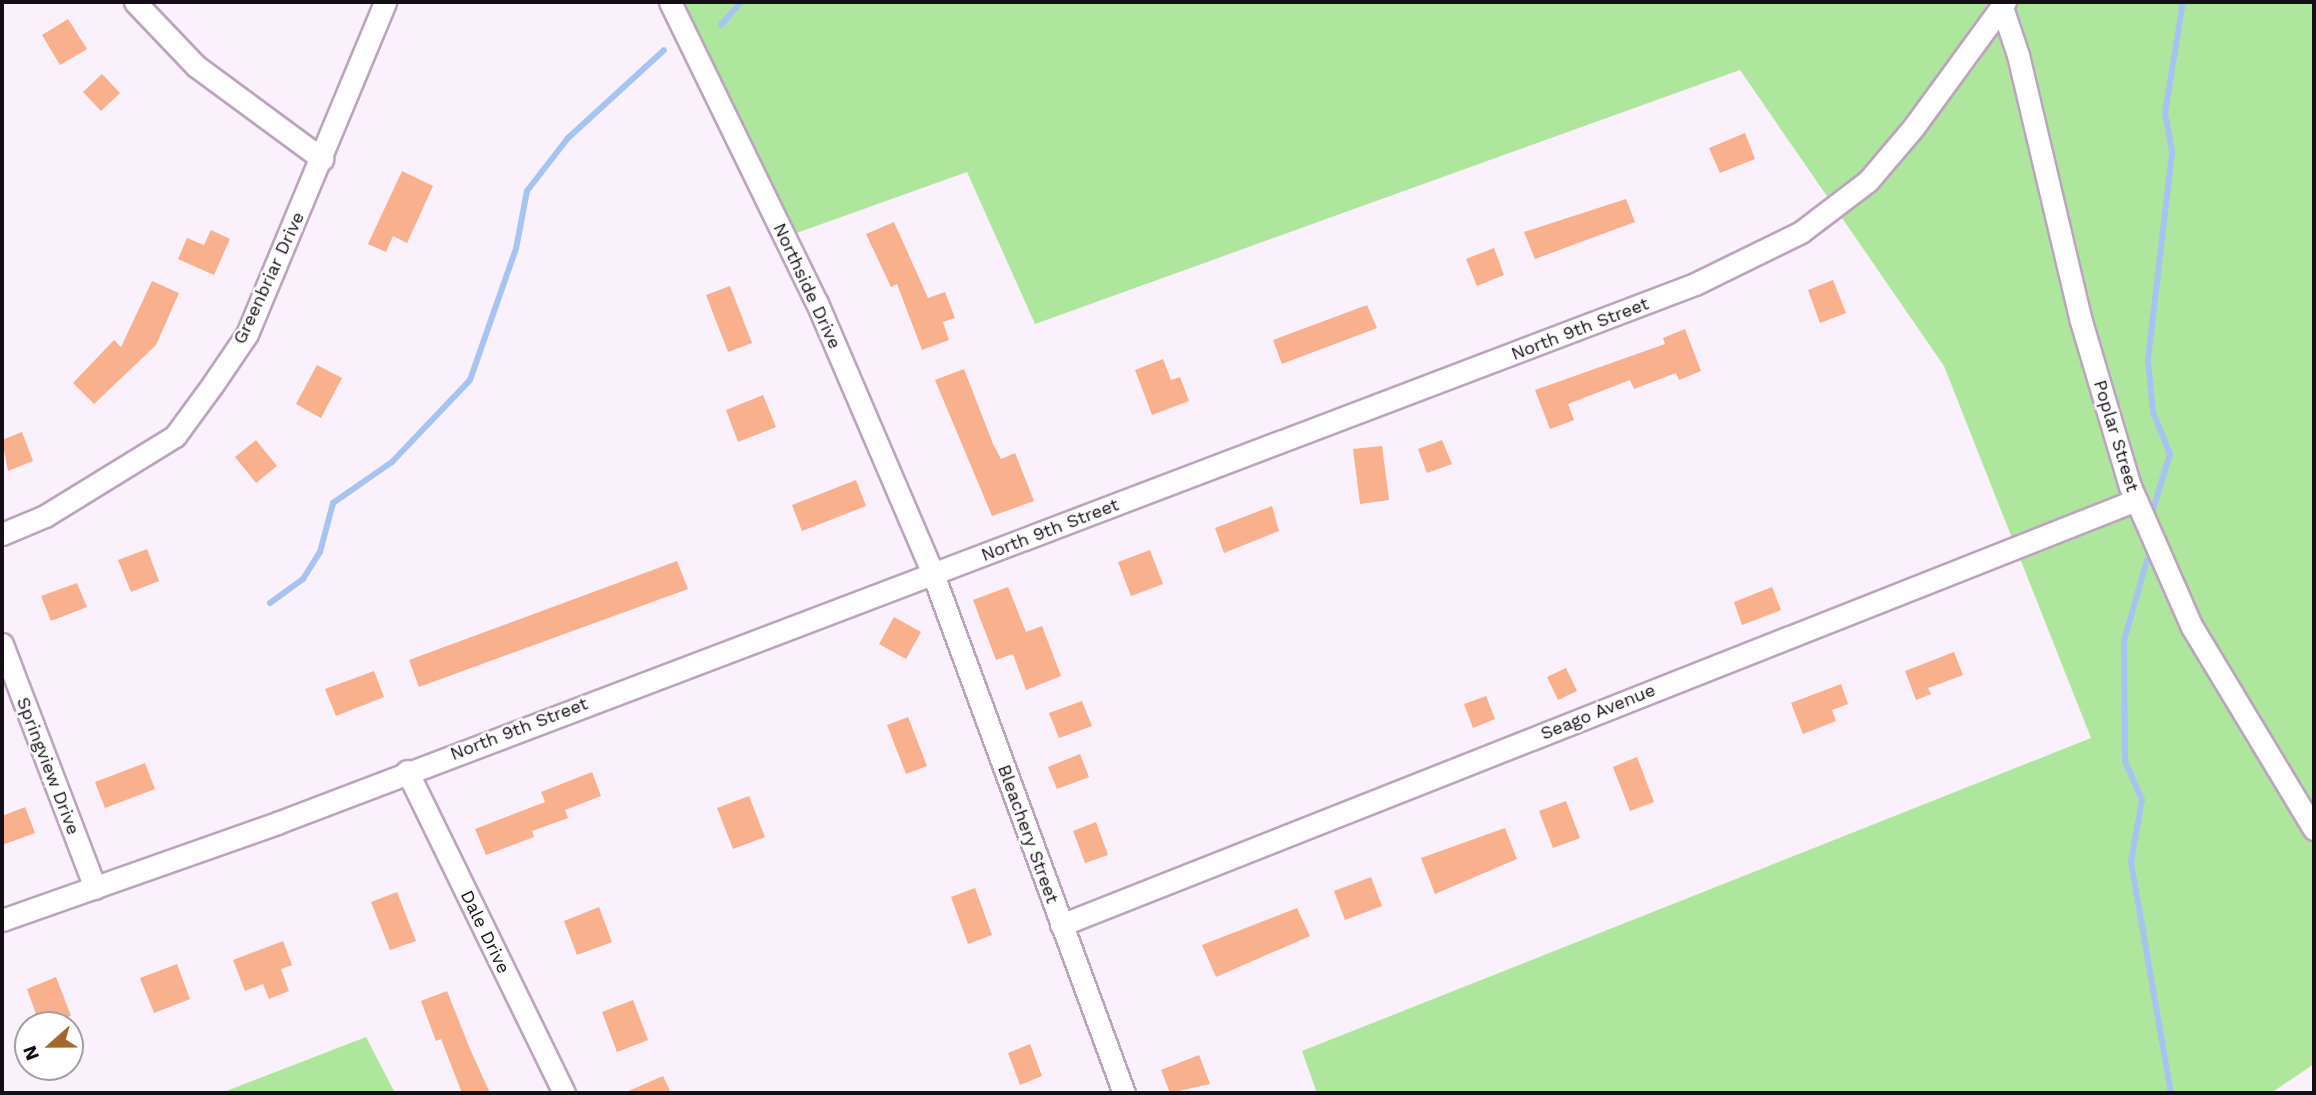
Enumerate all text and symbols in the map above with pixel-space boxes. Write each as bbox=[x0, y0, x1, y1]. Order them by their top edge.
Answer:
street label: Greenbriar Drive bbox=[229, 208, 309, 348]
street label: Northside Drive bbox=[768, 220, 846, 352]
street label: North 9th Street bbox=[1508, 293, 1652, 365]
street label: Poplar Street bbox=[2089, 377, 2143, 495]
street label: North 9th Street bbox=[978, 494, 1122, 566]
street label: Seago Avenue bbox=[1537, 679, 1659, 745]
street label: North 9th Street bbox=[447, 693, 591, 765]
street label: Springview Drive bbox=[12, 694, 84, 838]
street label: Bleachery Street bbox=[993, 762, 1063, 906]
street label: Dale Drive bbox=[456, 887, 514, 977]
north arrow bbox=[14, 1011, 84, 1081]
text: N bbox=[18, 1042, 44, 1064]

